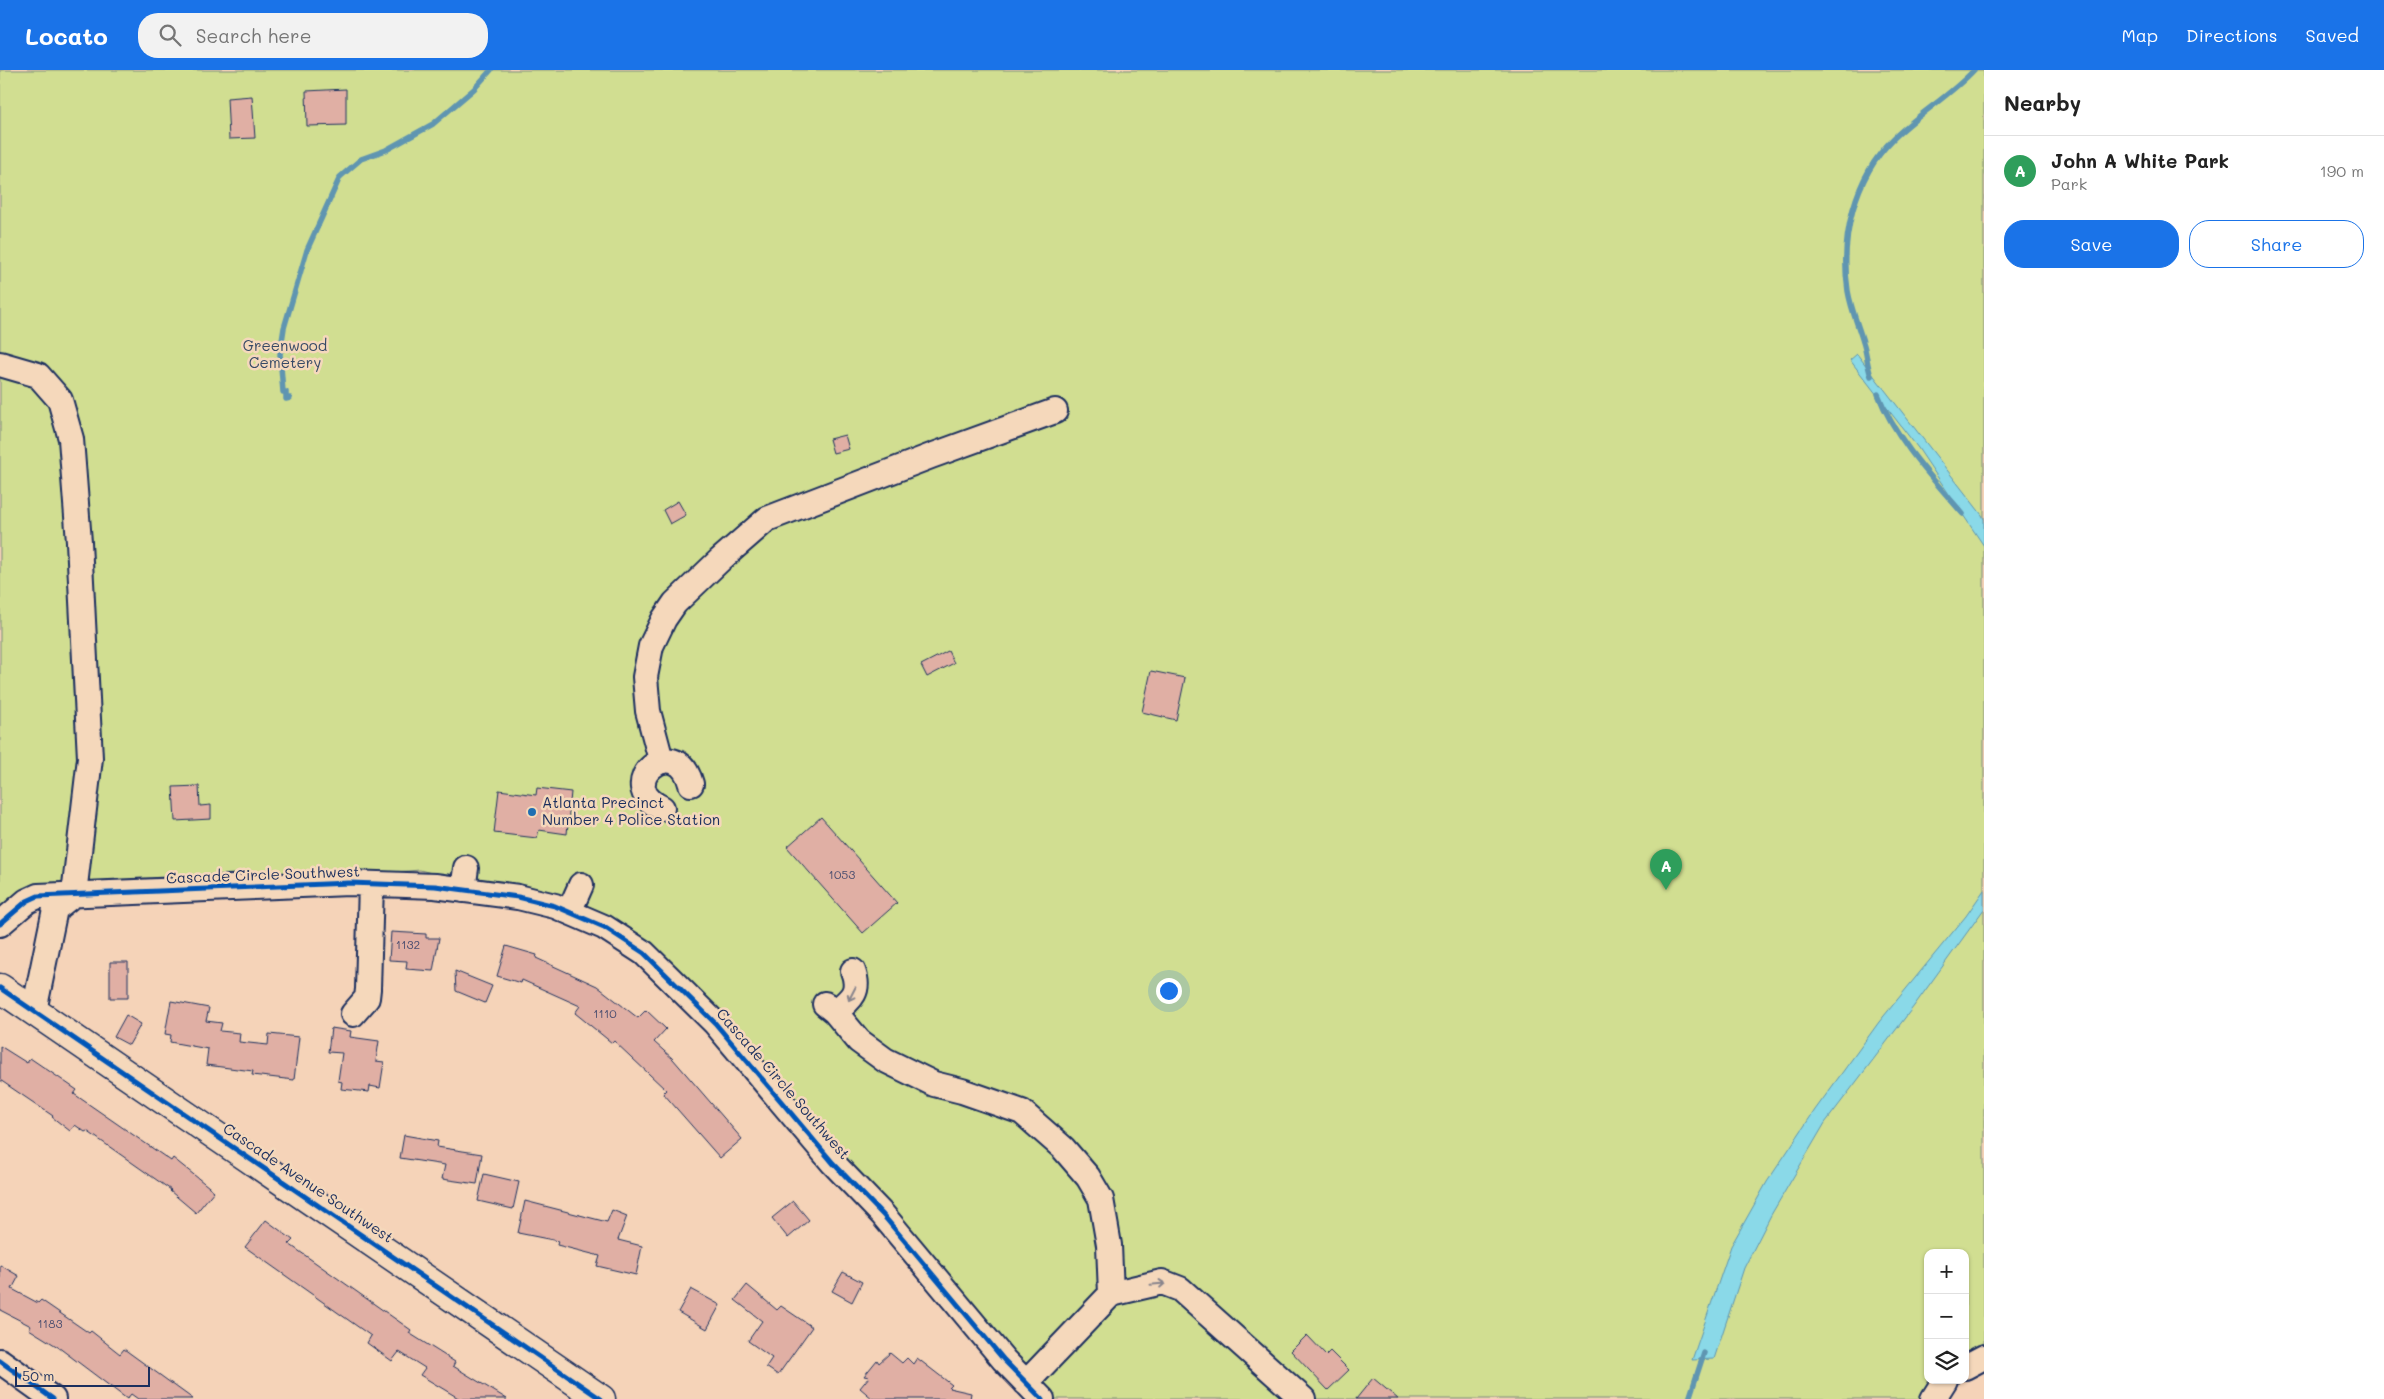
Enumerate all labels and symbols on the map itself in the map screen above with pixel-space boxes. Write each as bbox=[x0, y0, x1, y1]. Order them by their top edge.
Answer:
park label: Greenwood Cemetery bbox=[243, 335, 327, 372]
place label: Atlanta Precinct Number 4 Police Station bbox=[542, 792, 720, 829]
marker: Atlanta Precinct Number 4 Police Station bbox=[526, 806, 538, 818]
pin: A bbox=[1650, 849, 1682, 890]
street label: Cascade Circle Southwest bbox=[166, 861, 360, 887]
house number: 1053 bbox=[829, 866, 855, 882]
house number: 1132 bbox=[396, 936, 420, 952]
your location bbox=[1156, 978, 1182, 1004]
one-way arrow bbox=[847, 986, 857, 1001]
street label: Cascade Circle Southwest bbox=[713, 1004, 855, 1163]
house number: 1110 bbox=[593, 1005, 617, 1021]
street label: Cascade Avenue Southwest bbox=[220, 1118, 398, 1247]
one-way arrow bbox=[1150, 1280, 1166, 1289]
house number: 1183 bbox=[37, 1315, 63, 1331]
scale bar bbox=[15, 1364, 150, 1387]

